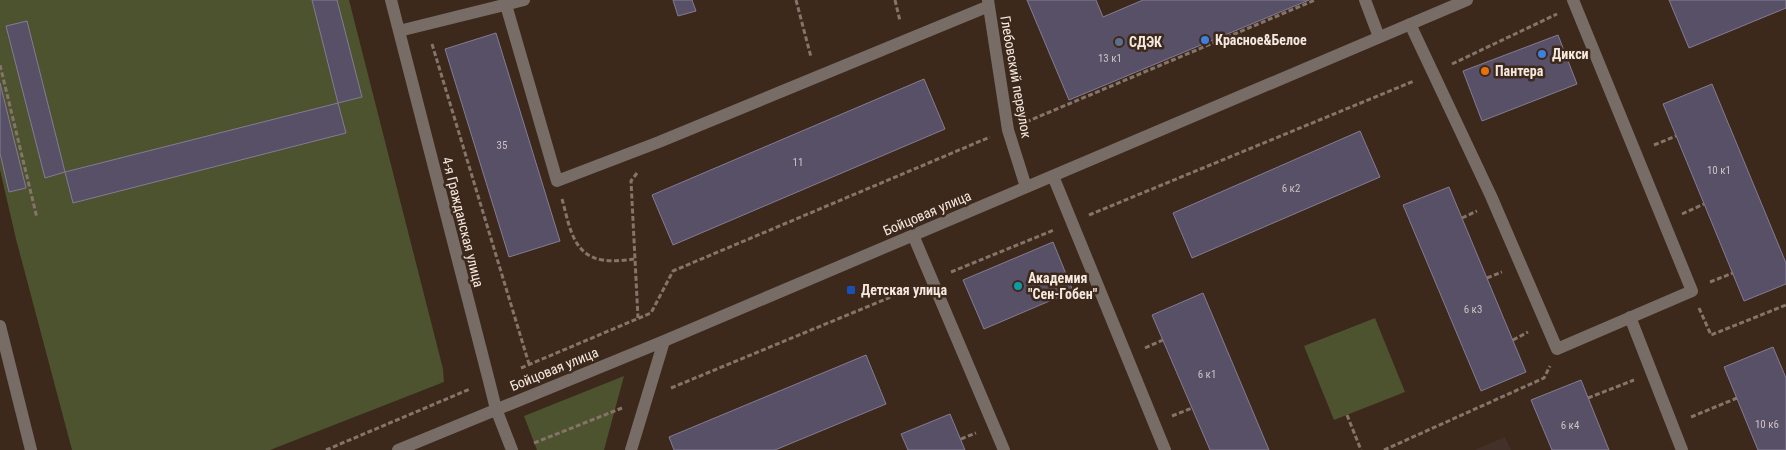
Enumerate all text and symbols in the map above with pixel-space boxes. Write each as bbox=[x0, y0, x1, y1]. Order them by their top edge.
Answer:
street label: Глебовский переулок bbox=[997, 15, 1035, 140]
place label: Красное&Белое bbox=[1215, 32, 1307, 48]
place label: СДЭК bbox=[1129, 34, 1162, 50]
marker: Красное&Белое bbox=[1199, 34, 1211, 46]
marker: СДЭК bbox=[1113, 36, 1125, 48]
place label: Дикси bbox=[1552, 46, 1589, 62]
marker: Дикси bbox=[1536, 48, 1548, 60]
house number: 13 к1 bbox=[1098, 52, 1122, 65]
place label: Пантера bbox=[1495, 63, 1544, 79]
marker: Пантера bbox=[1479, 65, 1491, 77]
house number: 35 bbox=[497, 139, 507, 152]
street label: 4-я Гражданская улица bbox=[439, 155, 487, 289]
house number: 11 bbox=[793, 156, 803, 169]
house number: 10 к1 bbox=[1707, 164, 1731, 177]
house number: 6 к2 bbox=[1282, 182, 1300, 195]
street label: Бойцовая улица bbox=[881, 187, 973, 239]
place label: Академия "Сен-Гобен" bbox=[1028, 270, 1098, 302]
marker: Академия "Сен-Гобен" bbox=[1012, 280, 1024, 292]
place label: Детская улица bbox=[861, 282, 947, 298]
marker: Детская улица bbox=[845, 284, 857, 296]
house number: 6 к3 bbox=[1464, 303, 1482, 316]
street label: Бойцовая улица bbox=[508, 344, 600, 394]
house number: 6 к1 bbox=[1198, 368, 1216, 381]
house number: 10 к6 bbox=[1755, 418, 1779, 431]
house number: 6 к4 bbox=[1561, 419, 1580, 432]

